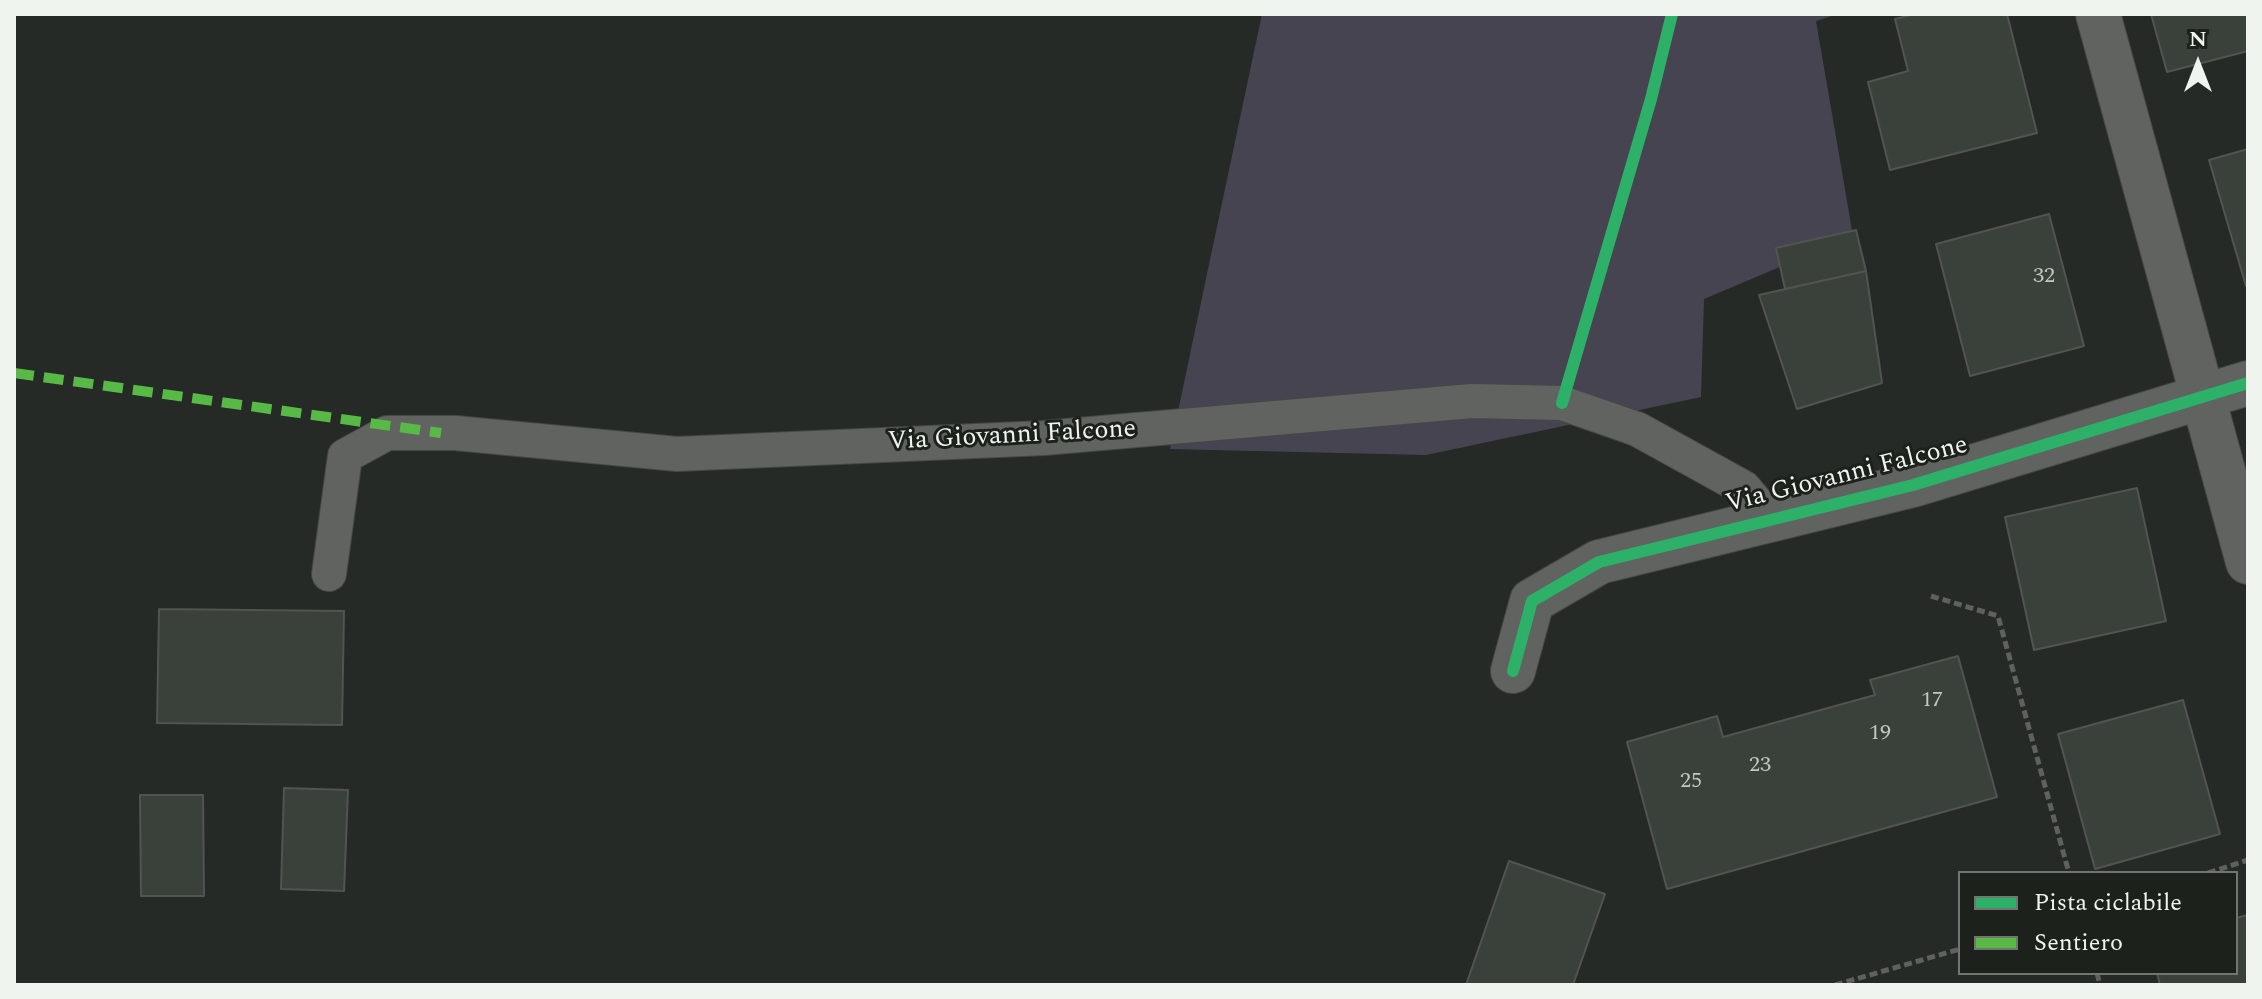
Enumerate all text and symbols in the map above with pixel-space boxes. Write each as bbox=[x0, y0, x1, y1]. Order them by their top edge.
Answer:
text: N bbox=[2189, 23, 2207, 56]
north arrow bbox=[2158, 24, 2238, 104]
house number: 32 bbox=[2033, 265, 2055, 291]
street label: Via Giovanni Falcone bbox=[887, 415, 1137, 459]
street label: Via Giovanni Falcone bbox=[1723, 431, 1971, 521]
house number: 17 bbox=[1921, 689, 1943, 715]
house number: 19 bbox=[1869, 722, 1891, 748]
house number: 23 bbox=[1749, 754, 1771, 780]
house number: 25 bbox=[1680, 770, 1702, 796]
legend bbox=[1958, 871, 2238, 975]
text: Pista ciclabile bbox=[2034, 885, 2182, 921]
text: Sentiero bbox=[2034, 925, 2123, 961]

